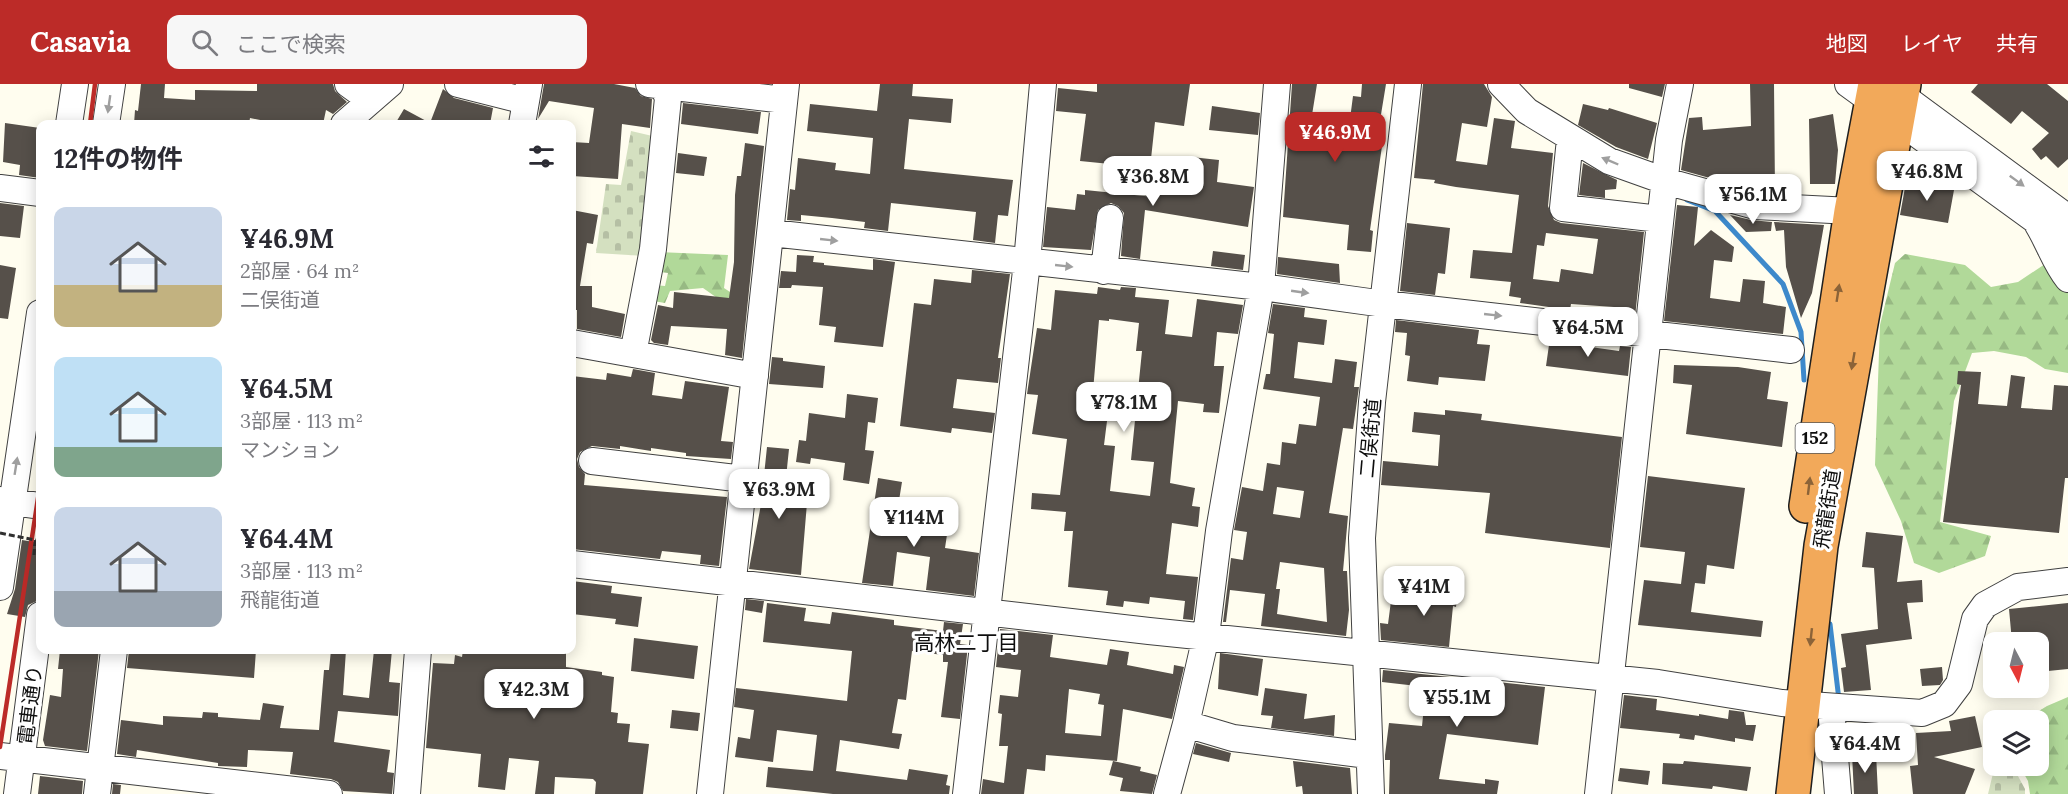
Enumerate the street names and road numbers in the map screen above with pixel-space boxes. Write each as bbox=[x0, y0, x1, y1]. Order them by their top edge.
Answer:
street label: 二俣街道 bbox=[1354, 397, 1385, 479]
road number: 152 bbox=[1796, 423, 1834, 453]
street label: 飛龍街道 bbox=[1808, 467, 1845, 550]
street label: 電車通り bbox=[12, 664, 47, 746]

